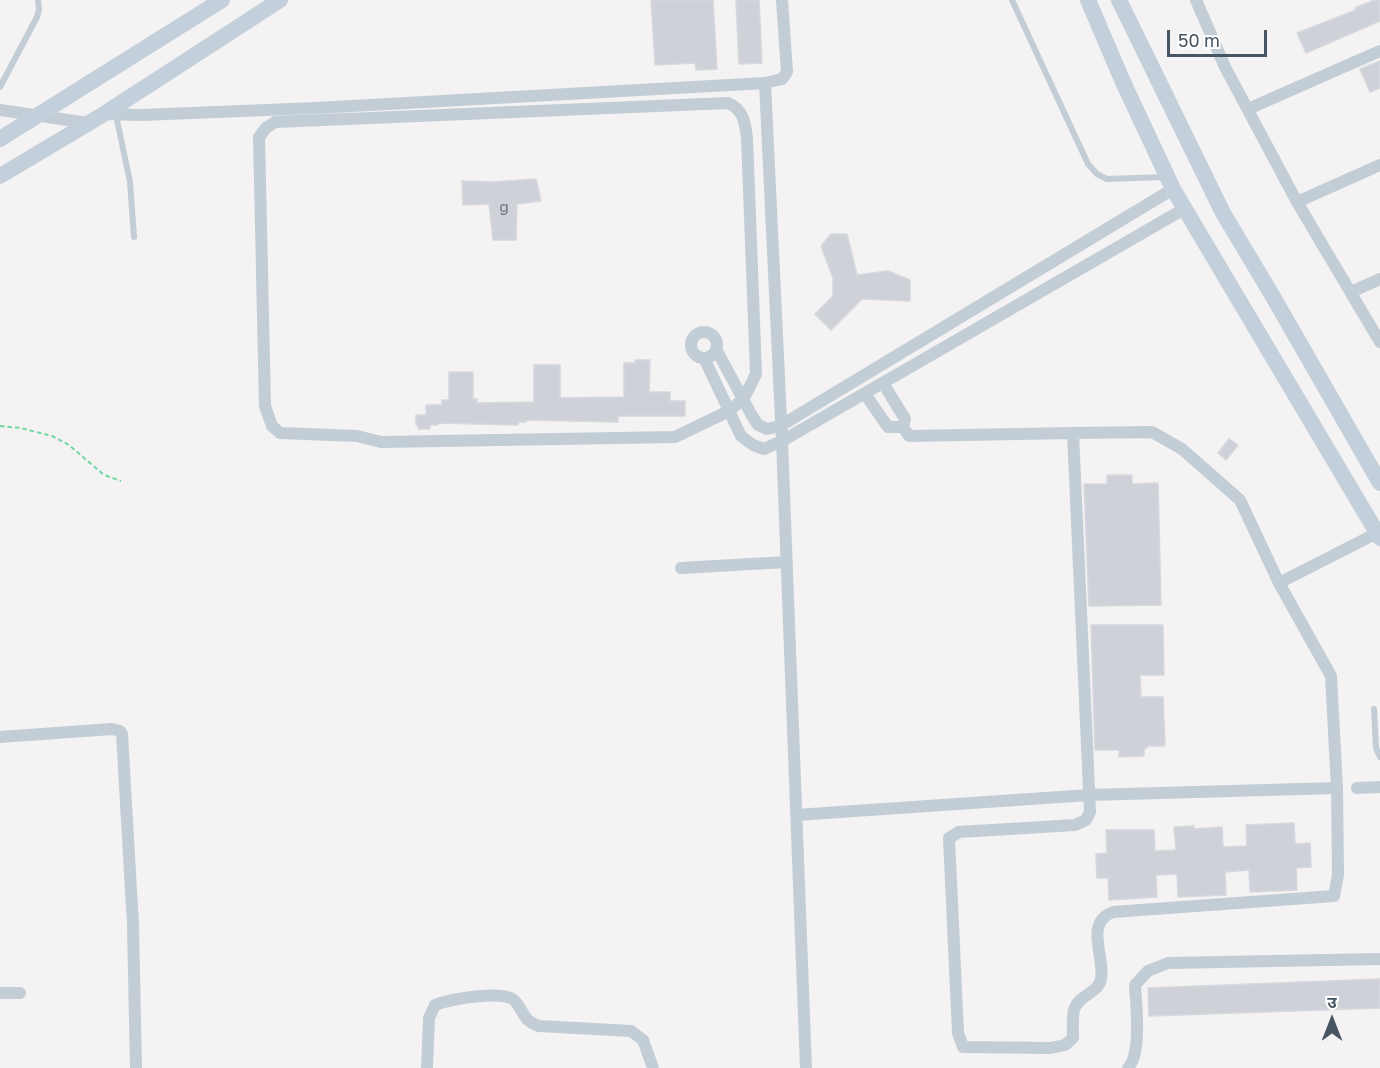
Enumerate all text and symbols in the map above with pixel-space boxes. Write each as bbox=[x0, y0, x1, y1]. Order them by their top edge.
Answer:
scale bar bbox=[1170, 18, 1270, 56]
text: 50 m bbox=[1178, 29, 1220, 51]
house number: g bbox=[499, 198, 509, 216]
north arrow bbox=[1302, 990, 1362, 1050]
text: उ bbox=[1327, 992, 1337, 1012]

